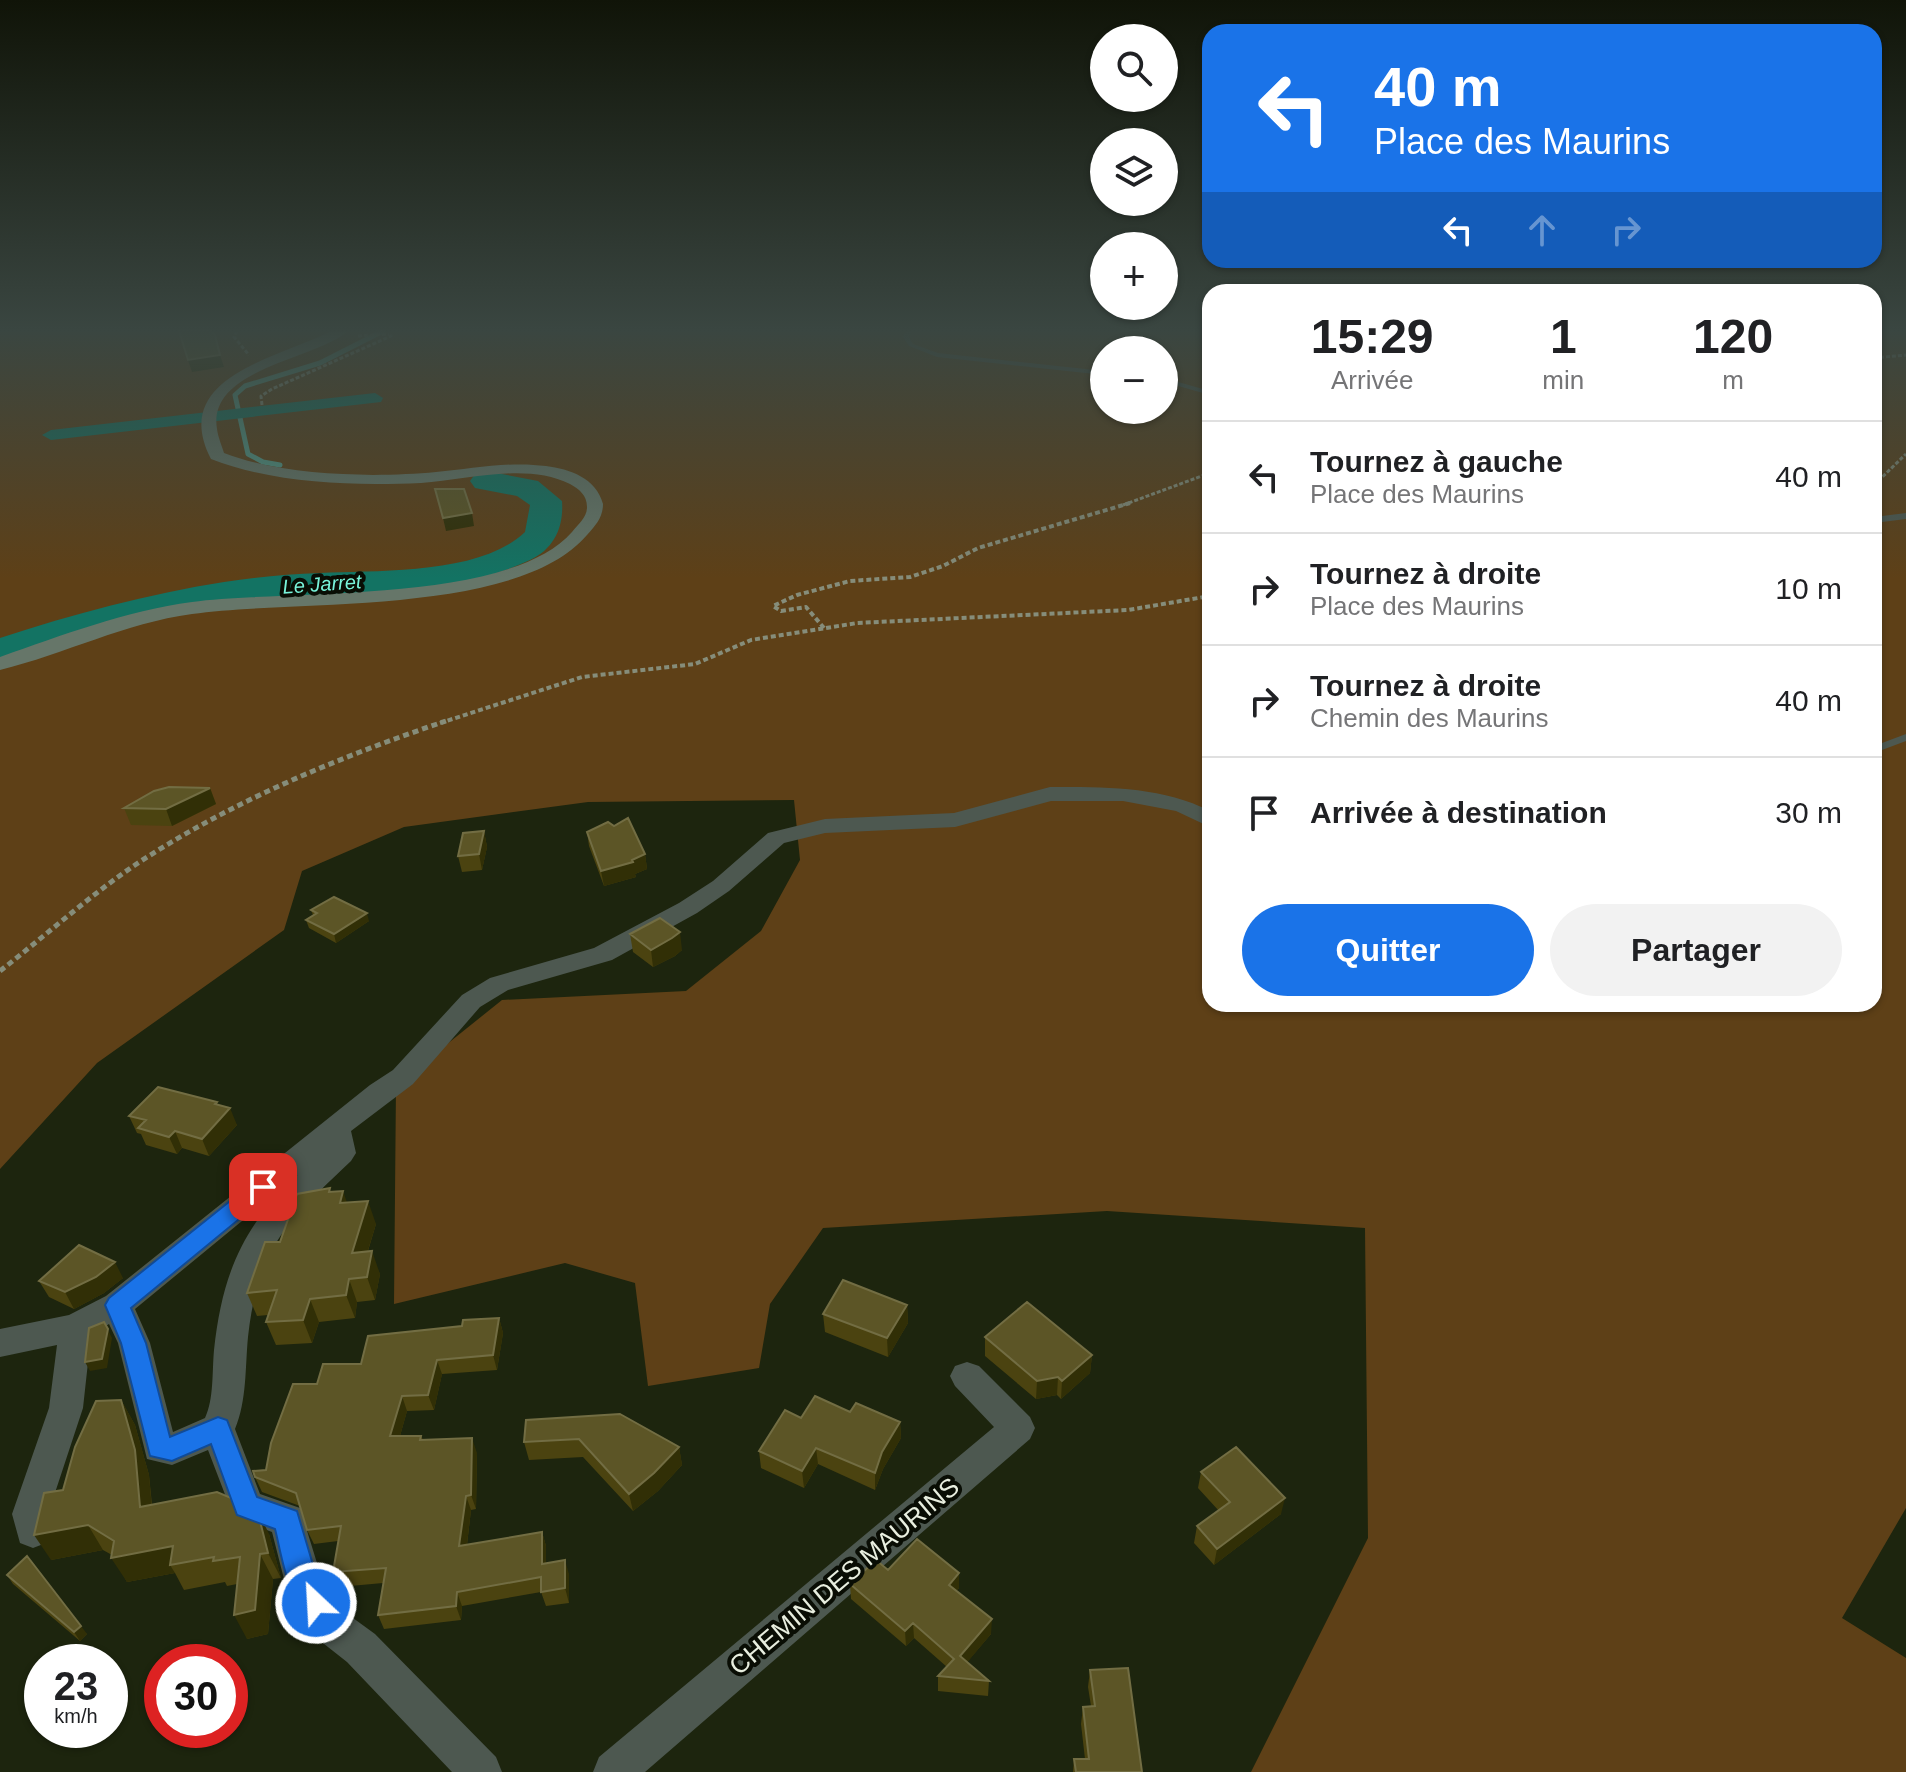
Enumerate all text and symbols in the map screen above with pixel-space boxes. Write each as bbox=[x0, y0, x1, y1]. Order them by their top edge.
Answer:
map controls bbox=[1090, 24, 1178, 424]
button: search bbox=[1090, 24, 1178, 112]
text: 40 m bbox=[1374, 55, 1502, 118]
icon: left bbox=[1242, 56, 1346, 160]
text: Place des Maurins bbox=[1374, 121, 1670, 162]
button: layers bbox=[1090, 128, 1178, 216]
icon: left bbox=[1436, 208, 1480, 252]
icon: ahead bbox=[1520, 208, 1564, 252]
icon: right bbox=[1604, 208, 1648, 252]
button: + bbox=[1090, 232, 1178, 320]
text: 15:29 bbox=[1311, 310, 1434, 363]
text: 1 bbox=[1550, 310, 1577, 363]
text: 120 bbox=[1693, 310, 1773, 363]
button: − bbox=[1090, 336, 1178, 424]
text: Arrivée bbox=[1331, 365, 1413, 395]
text: min bbox=[1542, 365, 1584, 395]
text: m bbox=[1722, 365, 1744, 395]
text: Tournez à gauche bbox=[1310, 445, 1563, 478]
icon: left bbox=[1242, 455, 1286, 499]
text: 40 m bbox=[1775, 460, 1842, 493]
text: Place des Maurins bbox=[1310, 479, 1524, 509]
text: Tournez à droite bbox=[1310, 557, 1541, 590]
icon: right bbox=[1242, 567, 1286, 611]
water label: Le Jarret bbox=[282, 570, 364, 598]
text: 10 m bbox=[1775, 572, 1842, 605]
text: Place des Maurins bbox=[1310, 591, 1524, 621]
text: Tournez à droite bbox=[1310, 669, 1541, 702]
icon: right bbox=[1242, 679, 1286, 723]
text: 40 m bbox=[1775, 684, 1842, 717]
text: Chemin des Maurins bbox=[1310, 703, 1548, 733]
icon: arrive bbox=[1242, 791, 1286, 835]
text: Arrivée à destination bbox=[1310, 796, 1607, 829]
text: 30 m bbox=[1775, 796, 1842, 829]
button: Quitter bbox=[1242, 904, 1534, 996]
button: Partager bbox=[1550, 904, 1842, 996]
pin bbox=[229, 1153, 297, 1221]
icon: arrive bbox=[241, 1165, 285, 1209]
street label: CHEMIN DES MAURINS bbox=[723, 1471, 965, 1681]
position arrow bbox=[274, 1561, 358, 1645]
speed limit sign: 30 bbox=[144, 1644, 248, 1748]
text: 23 bbox=[54, 1664, 98, 1708]
text: km/h bbox=[54, 1705, 98, 1727]

